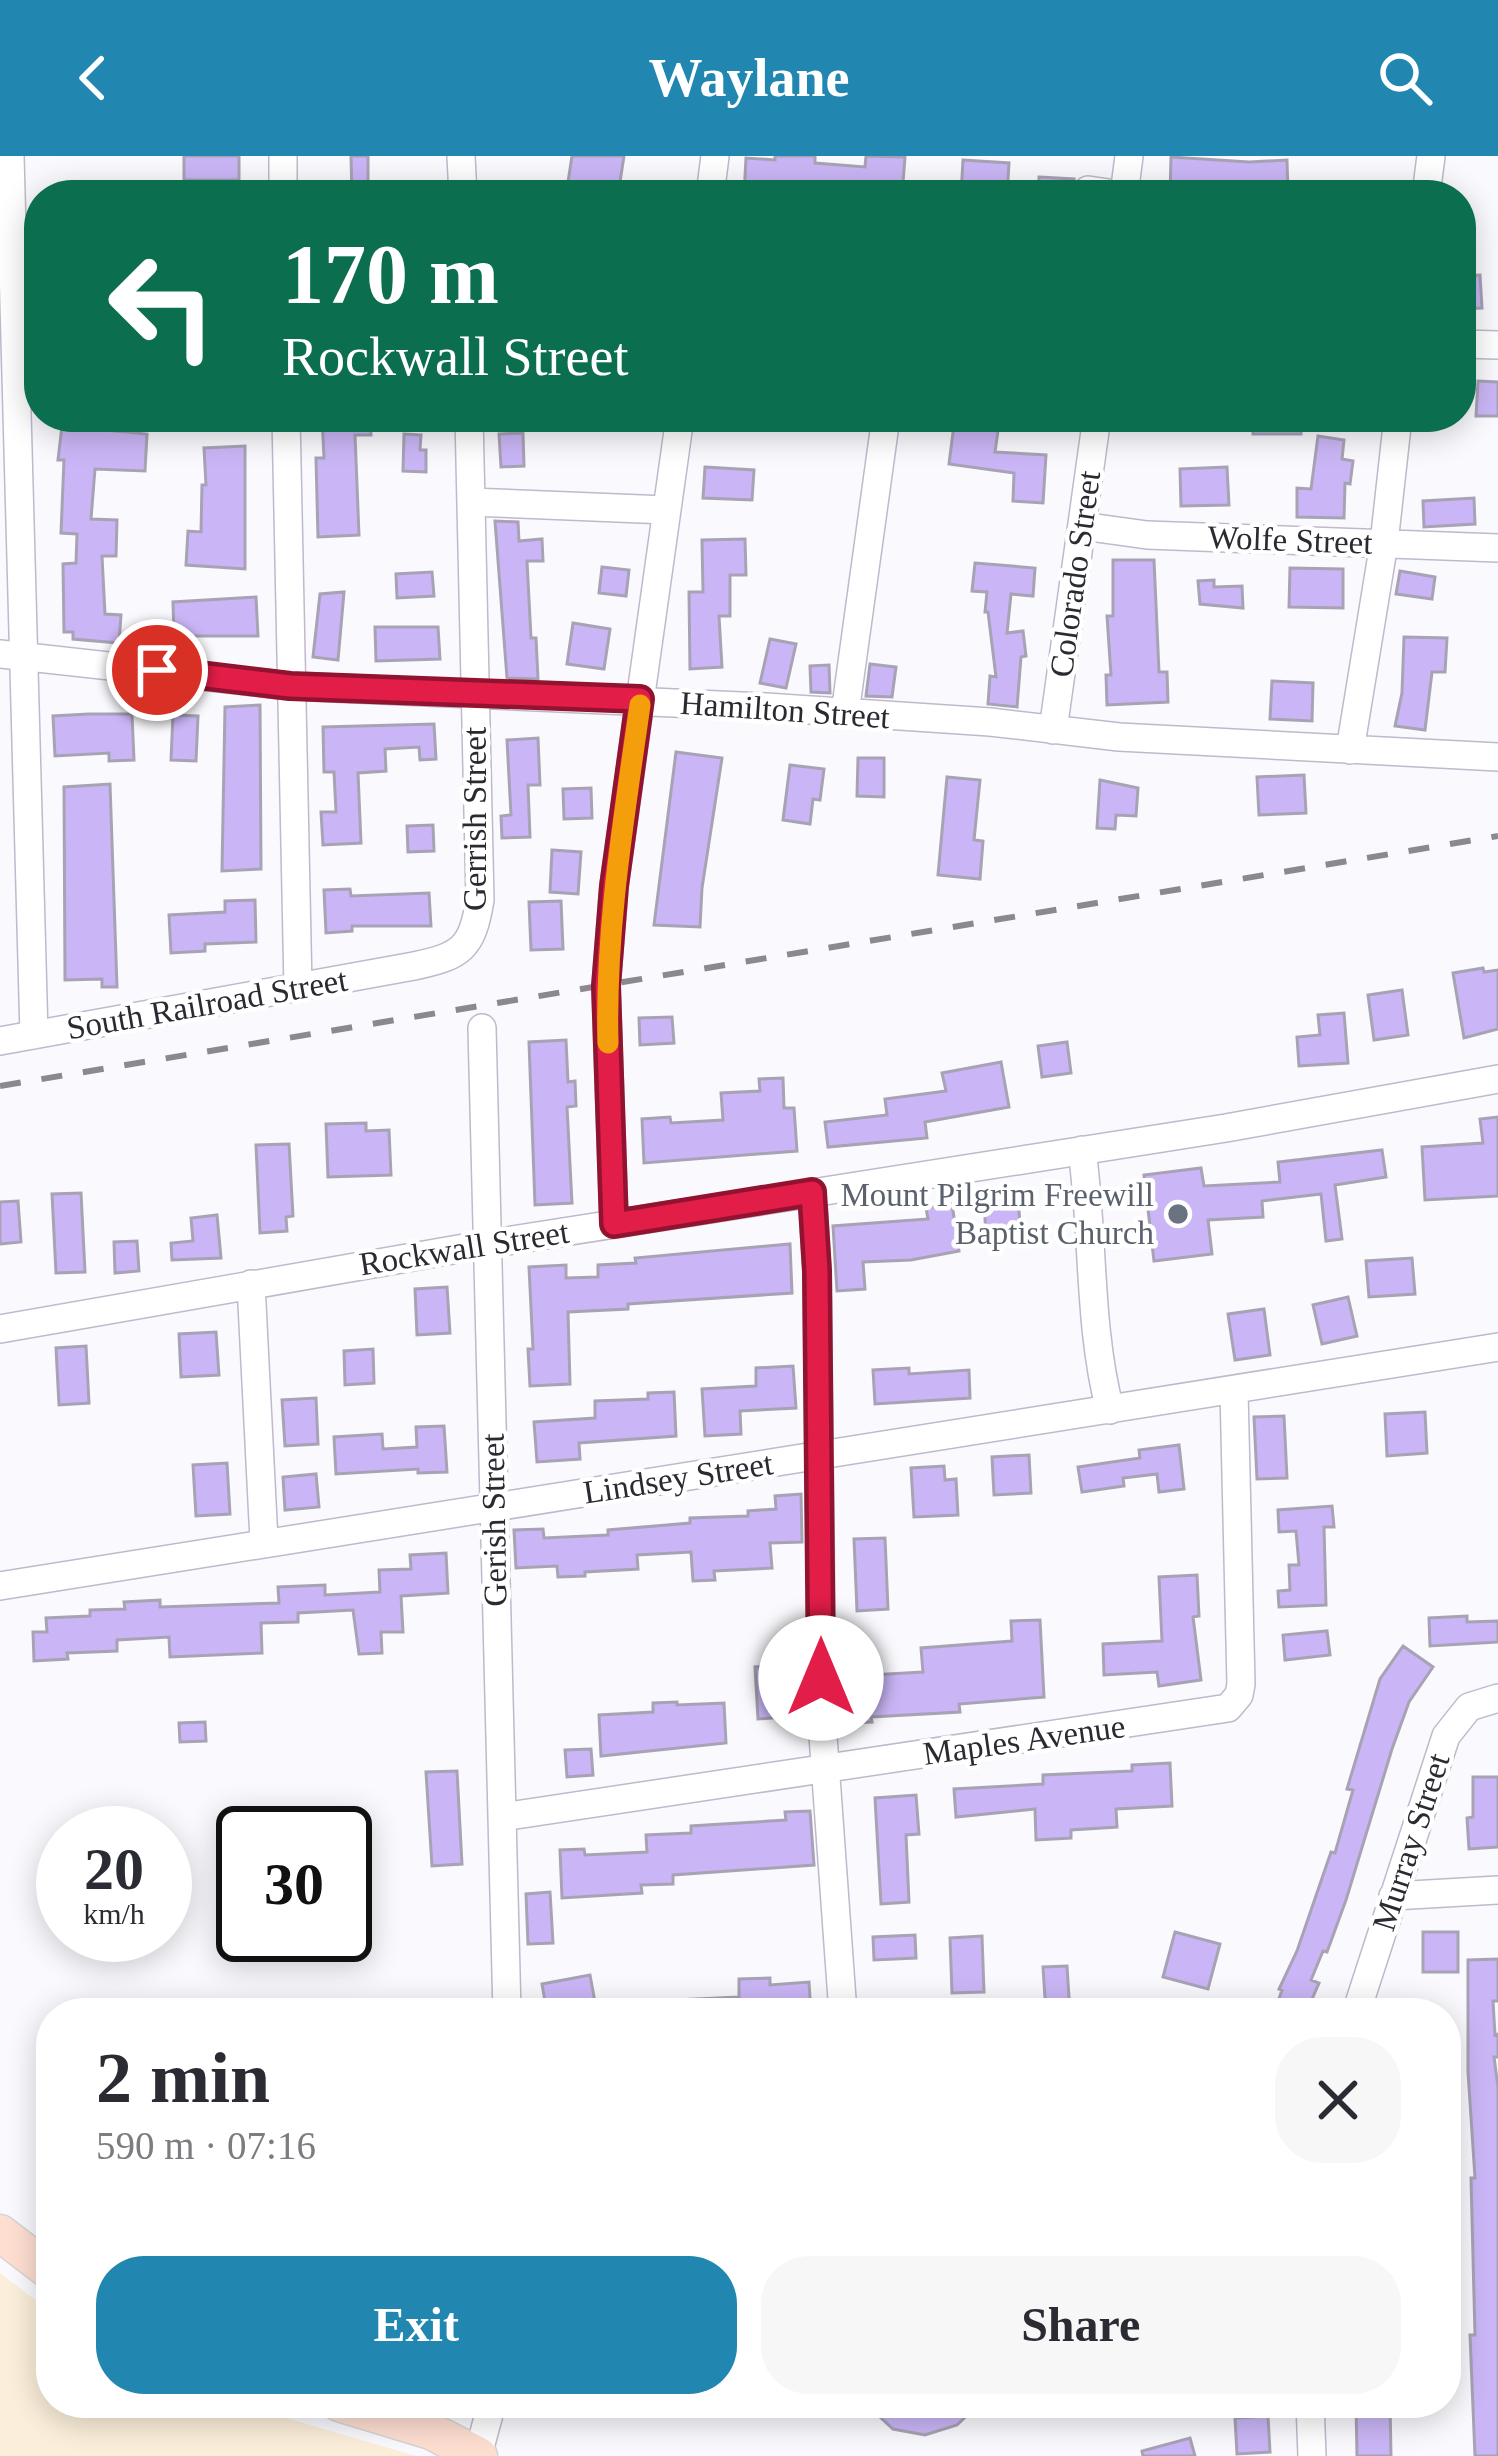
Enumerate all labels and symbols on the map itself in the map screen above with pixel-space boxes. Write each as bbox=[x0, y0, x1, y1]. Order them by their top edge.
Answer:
street label: Colorado Street bbox=[1043, 468, 1107, 680]
street label: Wolfe Street bbox=[1207, 519, 1373, 561]
pin bbox=[106, 619, 208, 721]
street label: Hamilton Street bbox=[679, 685, 891, 735]
street label: Gerrish Street bbox=[457, 727, 493, 911]
street label: South Railroad Street bbox=[64, 962, 350, 1046]
place label: Mount Pilgrim Freewill Baptist Church bbox=[841, 1177, 1154, 1251]
marker: Mount Pilgrim Freewill Baptist Church bbox=[1165, 1201, 1191, 1227]
street label: Rockwall Street bbox=[357, 1214, 571, 1282]
street label: Gerish Street bbox=[474, 1433, 514, 1607]
street label: Lindsey Street bbox=[581, 1445, 775, 1511]
position arrow bbox=[758, 1615, 884, 1741]
street label: Maples Avenue bbox=[921, 1708, 1127, 1772]
street label: Murray Street bbox=[1365, 1749, 1457, 1935]
speed limit sign: 30 bbox=[216, 1806, 372, 1962]

